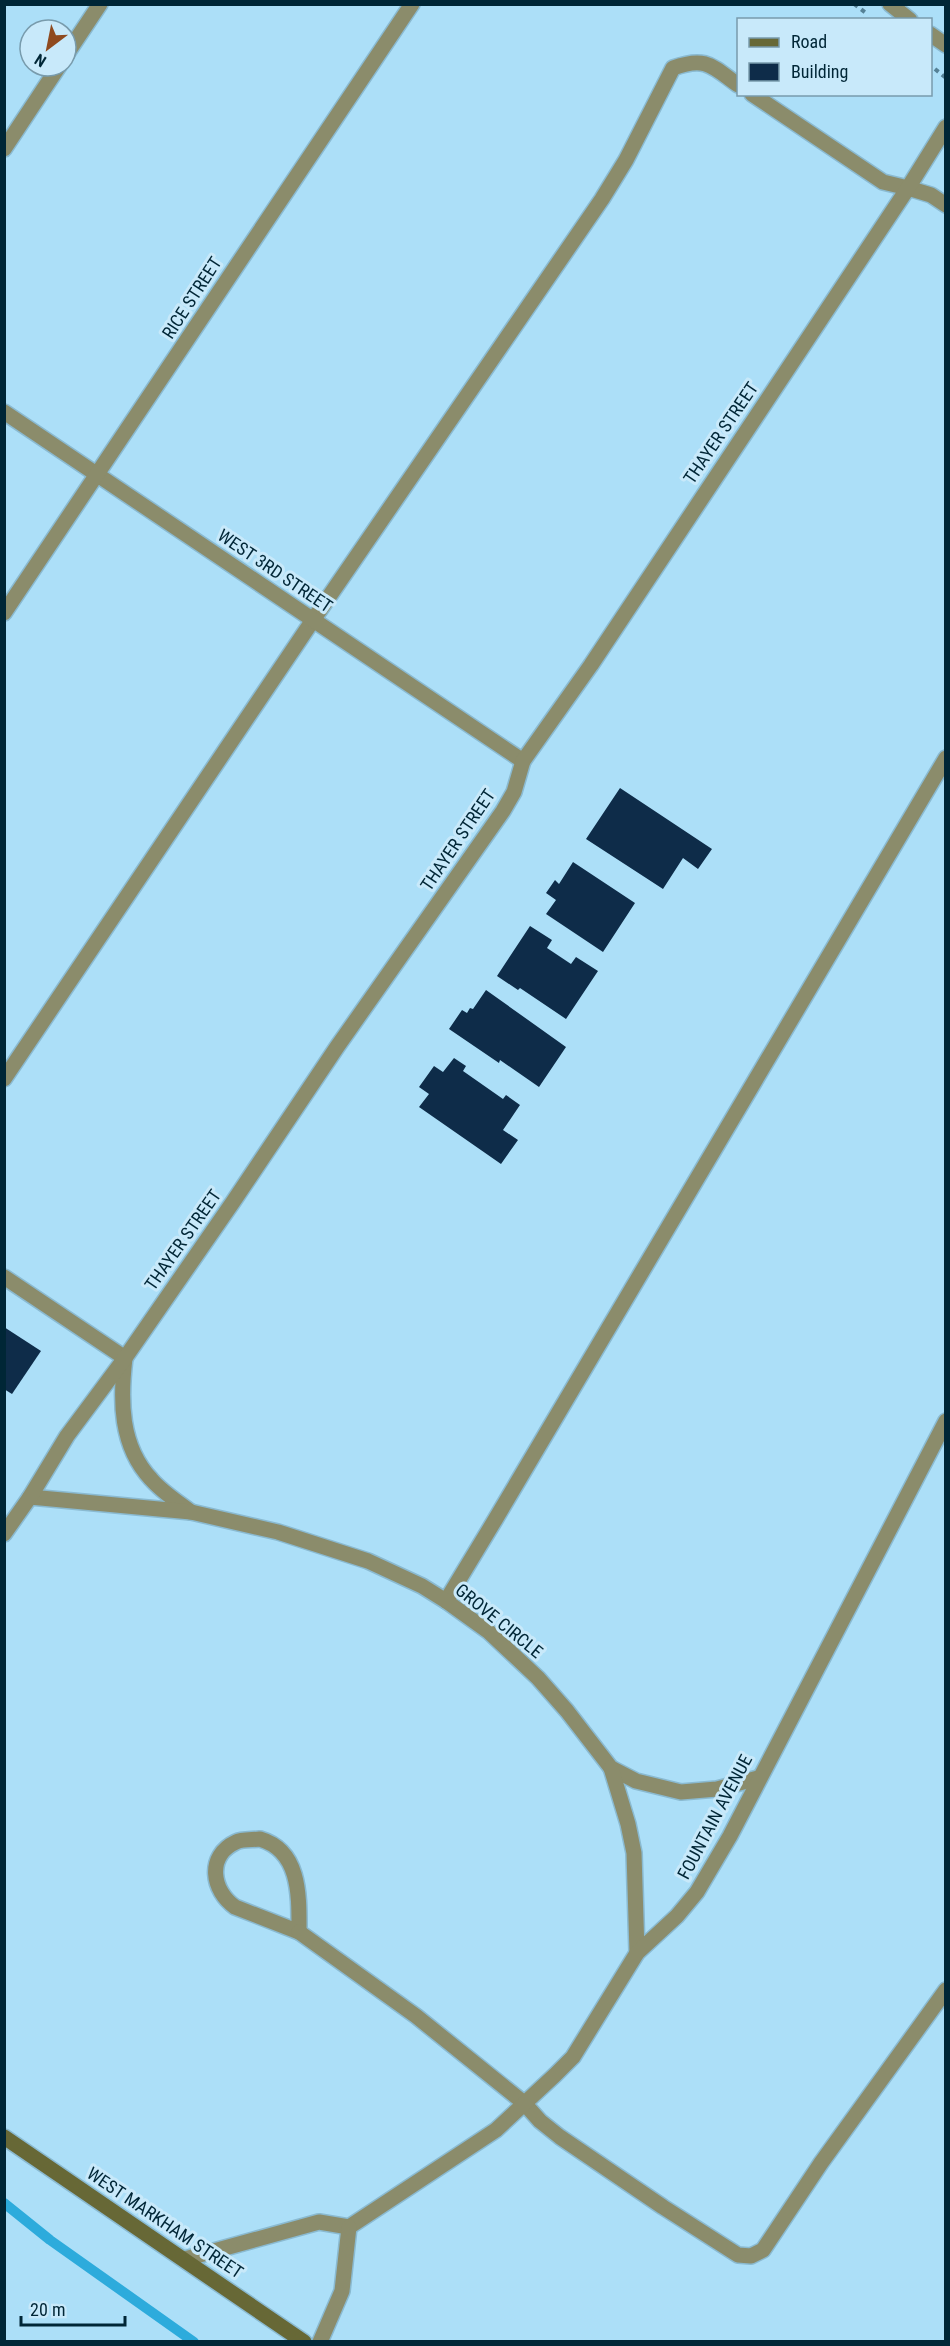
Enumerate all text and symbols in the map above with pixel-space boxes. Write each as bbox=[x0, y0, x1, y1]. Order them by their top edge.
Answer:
north arrow bbox=[18, 18, 78, 78]
legend bbox=[737, 18, 932, 96]
text: Road bbox=[791, 31, 827, 52]
text: N bbox=[31, 50, 50, 71]
text: Building bbox=[791, 61, 848, 82]
street label: RICE STREET bbox=[157, 253, 226, 342]
street label: THAYER STREET bbox=[679, 378, 762, 488]
street label: WEST 3RD STREET bbox=[214, 525, 337, 617]
street label: THAYER STREET bbox=[416, 785, 499, 895]
street label: THAYER STREET bbox=[140, 1185, 225, 1294]
street label: GROVE CIRCLE bbox=[452, 1579, 547, 1662]
street label: FOUNTAIN AVENUE bbox=[673, 1751, 756, 1883]
street label: WEST MARKHAM STREET bbox=[83, 2162, 247, 2283]
scale bar bbox=[21, 2289, 124, 2327]
text: 20 m bbox=[30, 2299, 65, 2320]

